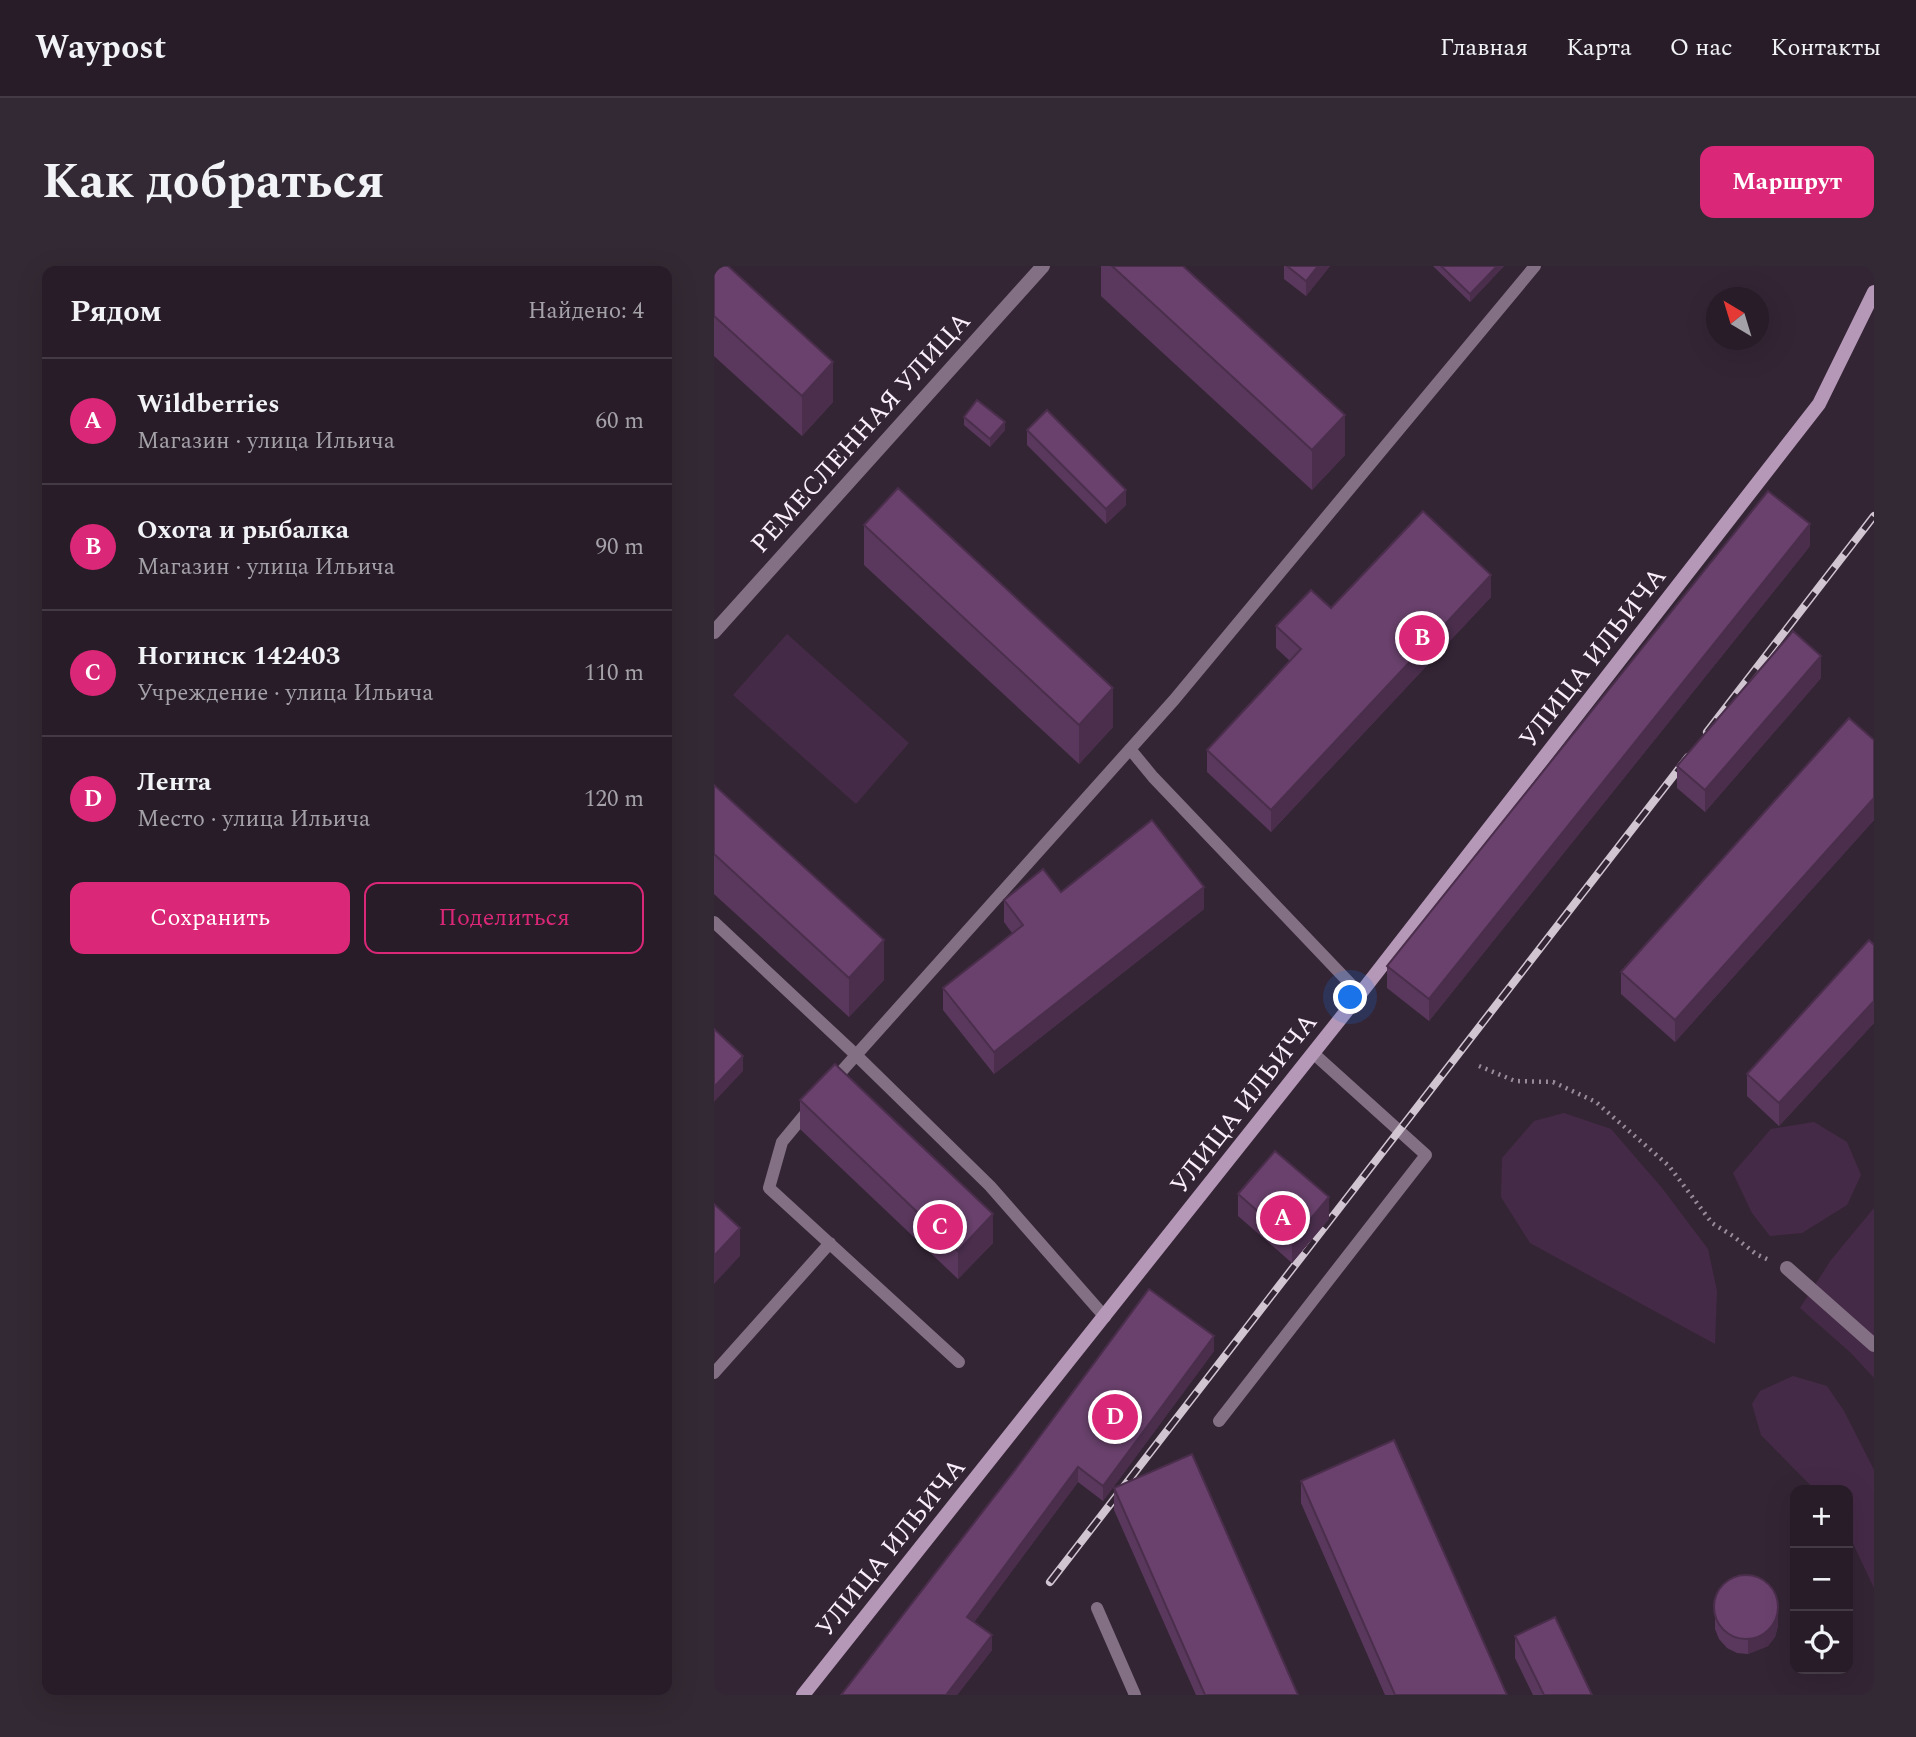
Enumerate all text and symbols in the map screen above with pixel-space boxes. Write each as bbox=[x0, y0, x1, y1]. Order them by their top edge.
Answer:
text: Waypost bbox=[35, 23, 166, 73]
text: Главная bbox=[1440, 30, 1528, 66]
text: Карта bbox=[1566, 30, 1632, 66]
text: О нас bbox=[1670, 30, 1733, 66]
text: Контакты bbox=[1771, 30, 1881, 66]
text: Как добраться bbox=[42, 145, 384, 220]
button: Маршрут bbox=[1700, 146, 1874, 218]
north arrow bbox=[1706, 287, 1769, 350]
text: Рядом bbox=[70, 289, 162, 335]
text: Найдено: 4 bbox=[528, 294, 644, 329]
street label: РЕМЕСЛЕННАЯ УЛИЦА bbox=[741, 303, 980, 563]
text: Wildberries bbox=[137, 384, 280, 424]
text: A bbox=[84, 404, 102, 439]
text: 60 m bbox=[595, 404, 644, 439]
text: Магазин · улица Ильича bbox=[137, 424, 395, 459]
text: Охота и рыбалка bbox=[137, 510, 349, 550]
text: B bbox=[85, 530, 101, 565]
text: 90 m bbox=[595, 530, 644, 565]
text: Магазин · улица Ильича bbox=[137, 550, 395, 585]
street label: УЛИЦА ИЛЬИЧА bbox=[1509, 558, 1677, 757]
pin: B bbox=[1399, 612, 1445, 664]
text: Ногинск 142403 bbox=[137, 636, 340, 676]
text: C bbox=[85, 656, 101, 691]
text: 110 m bbox=[584, 656, 644, 691]
text: Учреждение · улица Ильича bbox=[137, 676, 434, 711]
text: Лента bbox=[137, 762, 212, 802]
text: D bbox=[84, 782, 102, 817]
text: 120 m bbox=[584, 782, 644, 817]
text: Место · улица Ильича bbox=[137, 802, 370, 837]
button: Сохранить bbox=[70, 882, 350, 954]
button: Поделиться bbox=[364, 882, 644, 954]
your location bbox=[1333, 980, 1367, 1014]
street label: УЛИЦА ИЛЬИЧА bbox=[1160, 1004, 1328, 1203]
pin: A bbox=[1260, 1192, 1306, 1244]
pin: C bbox=[917, 1201, 963, 1253]
pin: D bbox=[1092, 1391, 1138, 1443]
street label: УЛИЦА ИЛЬИЧА bbox=[806, 1449, 976, 1646]
map controls bbox=[1790, 1485, 1853, 1674]
button: + bbox=[1790, 1485, 1853, 1548]
button: − bbox=[1790, 1548, 1853, 1611]
button: locate bbox=[1790, 1611, 1853, 1674]

